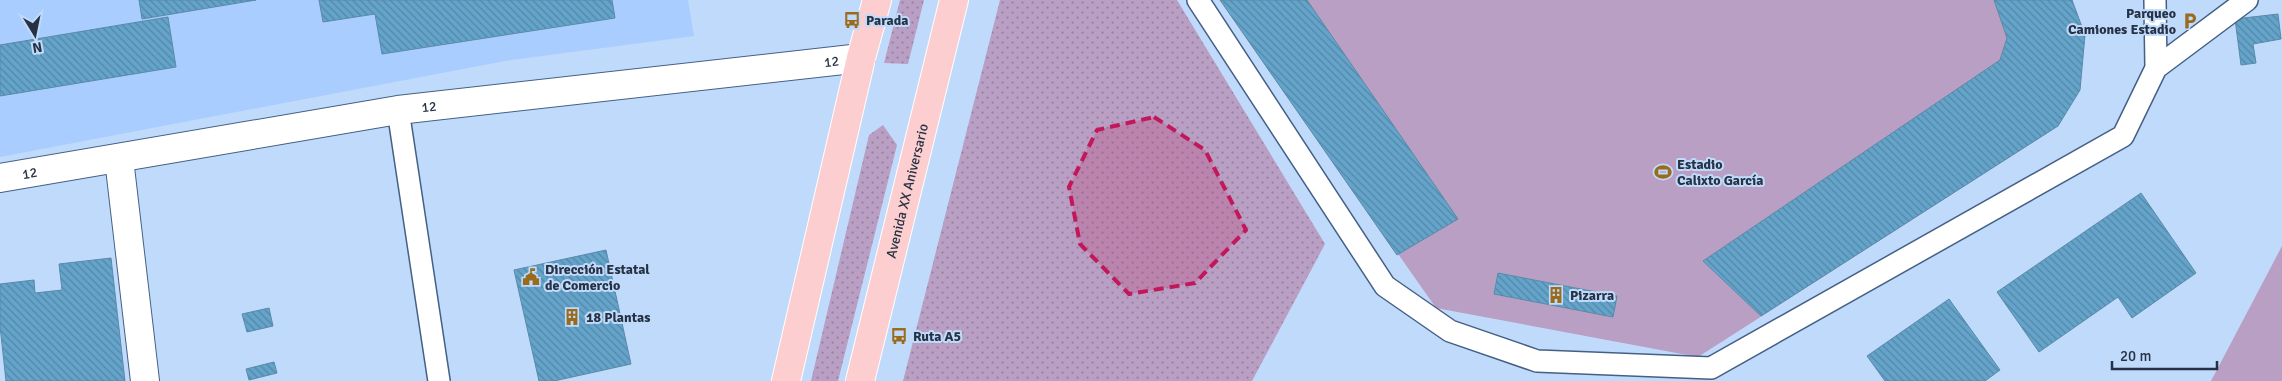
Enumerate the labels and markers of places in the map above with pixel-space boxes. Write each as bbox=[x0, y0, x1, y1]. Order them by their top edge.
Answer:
place label: Parqueo Camiones Estadio bbox=[2068, 5, 2176, 38]
bus stop icon: Parada bbox=[842, 10, 862, 30]
parking icon: Parqueo Camiones Estadio bbox=[2180, 11, 2200, 31]
place label: Parada bbox=[866, 12, 908, 29]
place label: Estadio Calixto García bbox=[1677, 156, 1763, 189]
sports icon: Estadio Calixto García bbox=[1653, 162, 1673, 182]
place label: Dirección Estatal de Comercio bbox=[545, 261, 650, 294]
public building icon: Dirección Estatal de Comercio bbox=[521, 267, 541, 287]
building icon: Pizarra bbox=[1546, 285, 1566, 305]
place label: Pizarra bbox=[1570, 287, 1614, 304]
building icon: 18 Plantas bbox=[562, 307, 582, 327]
place label: 18 Plantas bbox=[586, 309, 650, 326]
bus stop icon: Ruta A5 bbox=[889, 326, 909, 346]
place label: Ruta A5 bbox=[913, 328, 961, 345]

